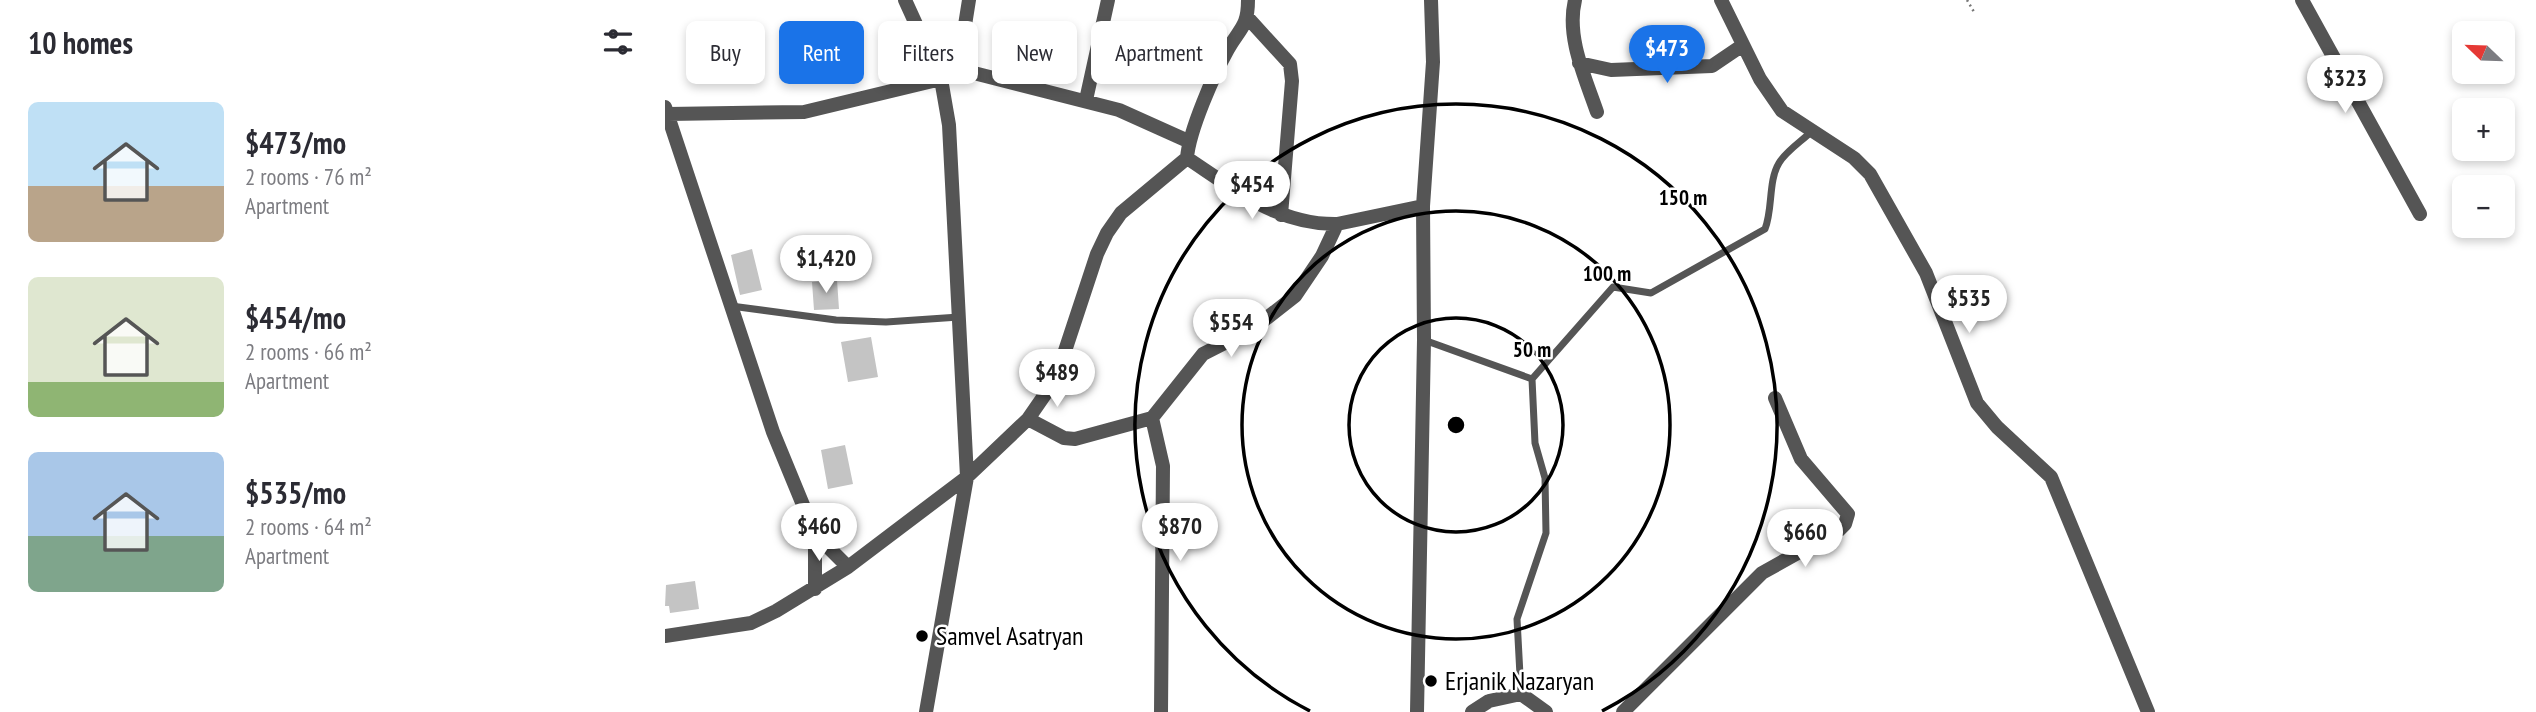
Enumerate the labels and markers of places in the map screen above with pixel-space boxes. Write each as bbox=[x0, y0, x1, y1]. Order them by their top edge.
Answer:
pin: $473 bbox=[1626, 25, 1708, 85]
pin: $323 bbox=[2304, 55, 2386, 115]
pin: $454 bbox=[1211, 162, 1293, 221]
pin: $1,420 bbox=[769, 236, 883, 295]
pin: $535 bbox=[1928, 276, 2010, 335]
pin: $554 bbox=[1190, 300, 1272, 359]
pin: $489 bbox=[1016, 350, 1098, 409]
centre of rings bbox=[1444, 413, 1468, 437]
pin: $460 bbox=[778, 504, 860, 563]
pin: $870 bbox=[1139, 504, 1221, 563]
pin: $660 bbox=[1764, 510, 1846, 569]
place label: Samvel Asatryan bbox=[936, 619, 1084, 652]
marker: Samvel Asatryan bbox=[914, 628, 930, 644]
place label: Erjanik Nazaryan bbox=[1445, 664, 1594, 697]
marker: Erjanik Nazaryan bbox=[1423, 673, 1439, 689]

